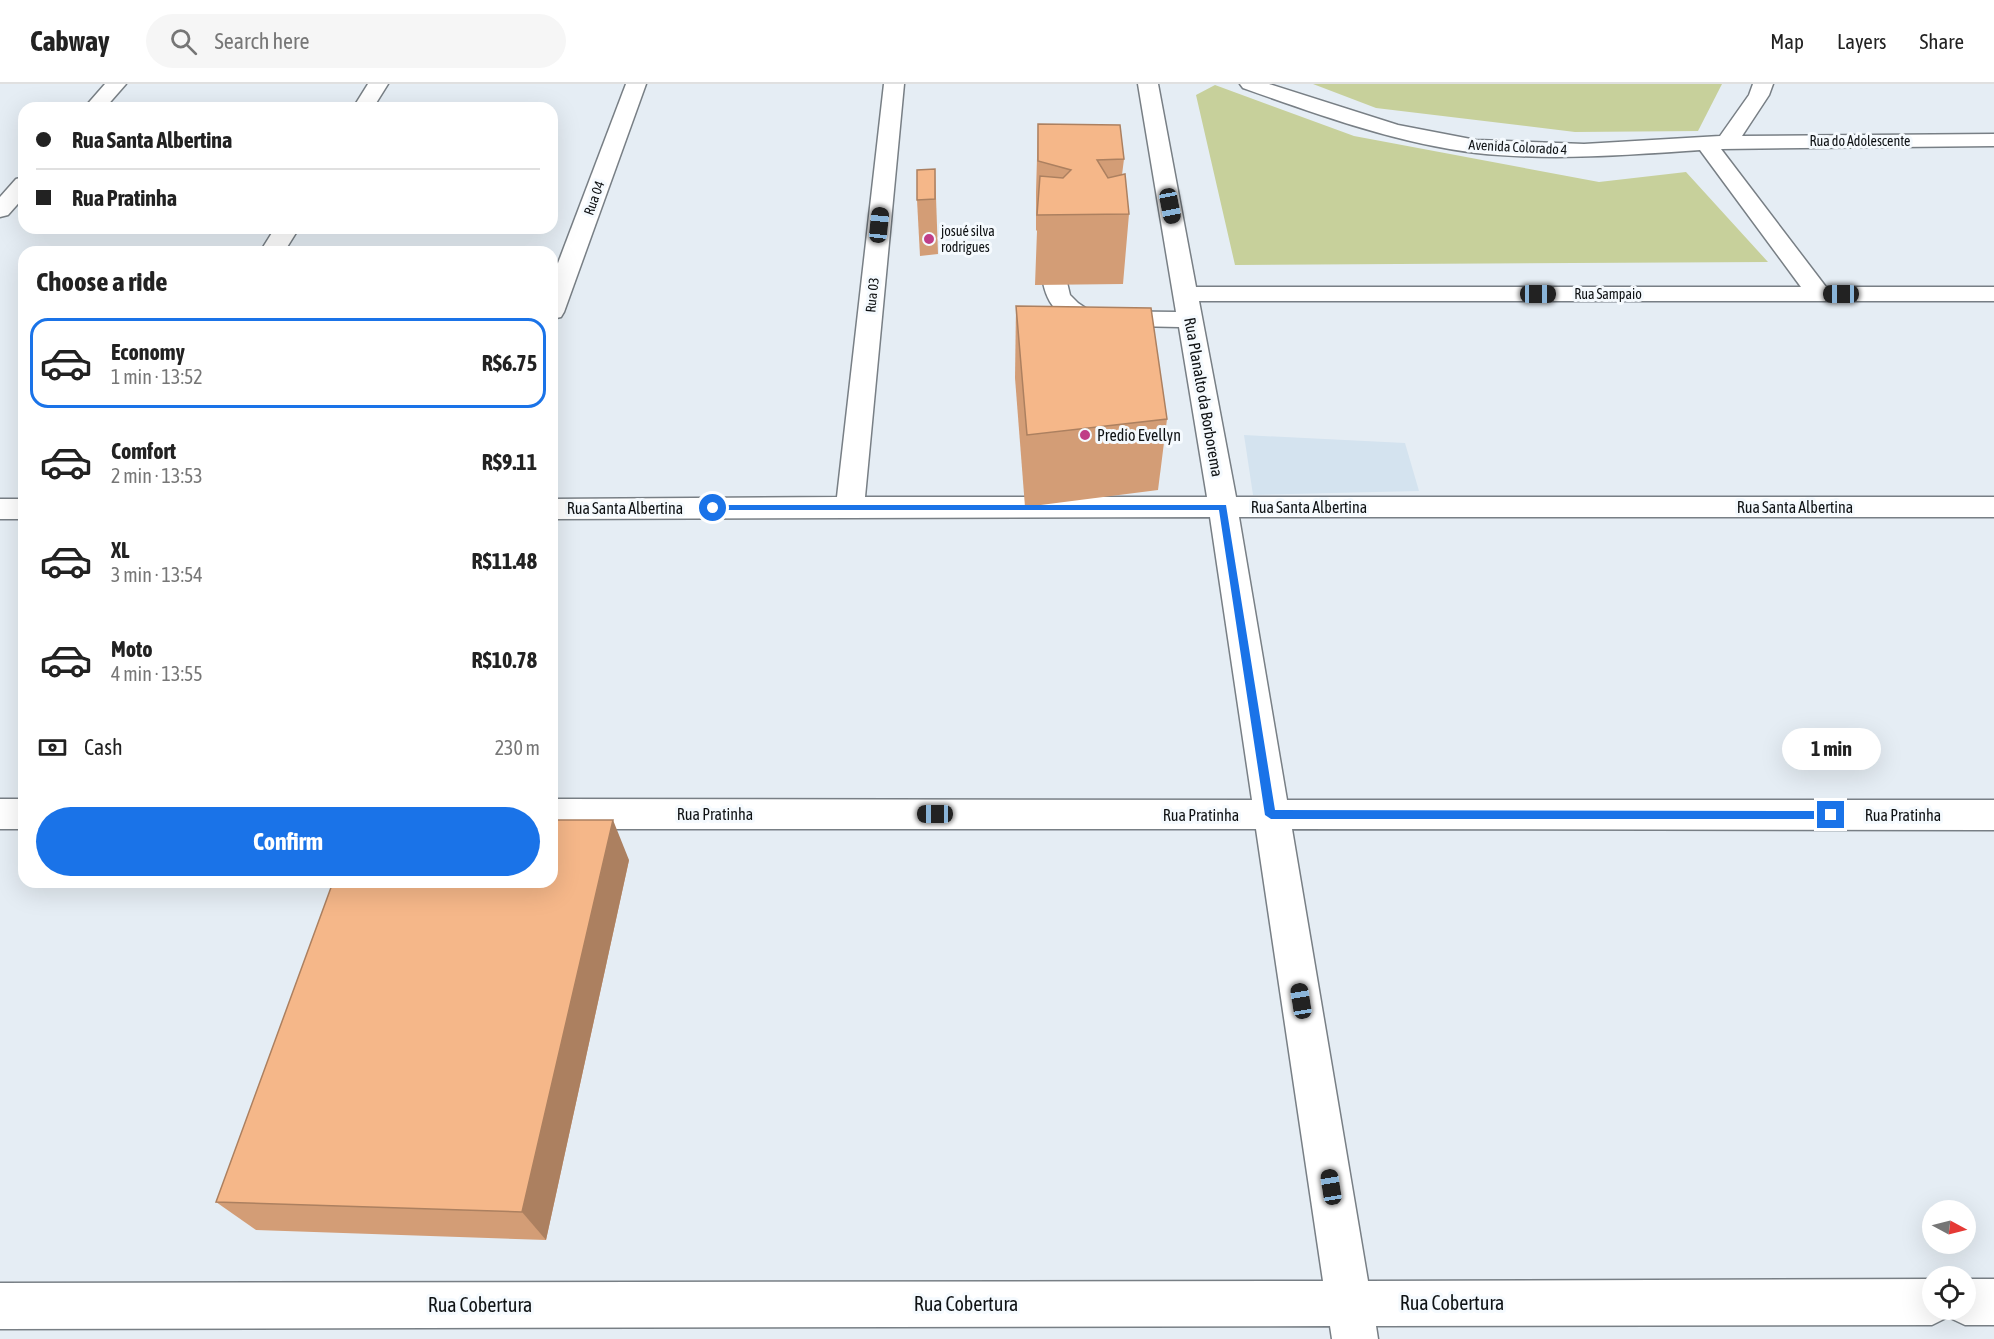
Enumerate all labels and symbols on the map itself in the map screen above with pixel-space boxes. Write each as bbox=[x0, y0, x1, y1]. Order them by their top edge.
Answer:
street label: Rua do Adolescente bbox=[1810, 133, 1910, 149]
street label: Avenida Colorado 4 bbox=[1468, 136, 1568, 158]
street label: Rua 04 bbox=[580, 178, 608, 217]
car bbox=[1158, 187, 1182, 225]
car bbox=[868, 206, 890, 244]
place label: josué silva rodrigues bbox=[940, 223, 995, 255]
marker: josué silva rodrigues bbox=[922, 232, 936, 246]
street label: Rua 03 bbox=[862, 277, 882, 313]
car bbox=[1520, 285, 1556, 303]
car bbox=[1823, 285, 1859, 303]
street label: Rua Sampaio bbox=[1574, 286, 1642, 302]
street label: Rua Planalto da Borborema bbox=[1181, 316, 1227, 478]
place label: Predio Evellyn bbox=[1097, 426, 1181, 445]
marker: Predio Evellyn bbox=[1078, 428, 1092, 442]
route start bbox=[699, 494, 726, 521]
street label: Rua Santa Albertina bbox=[1251, 498, 1367, 516]
street label: Rua Santa Albertina bbox=[1737, 498, 1853, 516]
street label: Rua Santa Albertina bbox=[567, 499, 683, 517]
callout: 1 min bbox=[1782, 728, 1880, 770]
route end bbox=[1817, 801, 1844, 828]
street label: Rua Pratinha bbox=[677, 805, 753, 823]
car bbox=[917, 805, 953, 823]
street label: Rua Pratinha bbox=[1163, 806, 1239, 824]
street label: Rua Pratinha bbox=[1865, 806, 1941, 824]
car bbox=[1289, 982, 1313, 1020]
car bbox=[1319, 1168, 1343, 1206]
north arrow bbox=[1922, 1200, 1976, 1254]
street label: Rua Cobertura bbox=[1400, 1291, 1504, 1314]
street label: Rua Cobertura bbox=[914, 1292, 1018, 1315]
street label: Rua Cobertura bbox=[428, 1293, 532, 1316]

